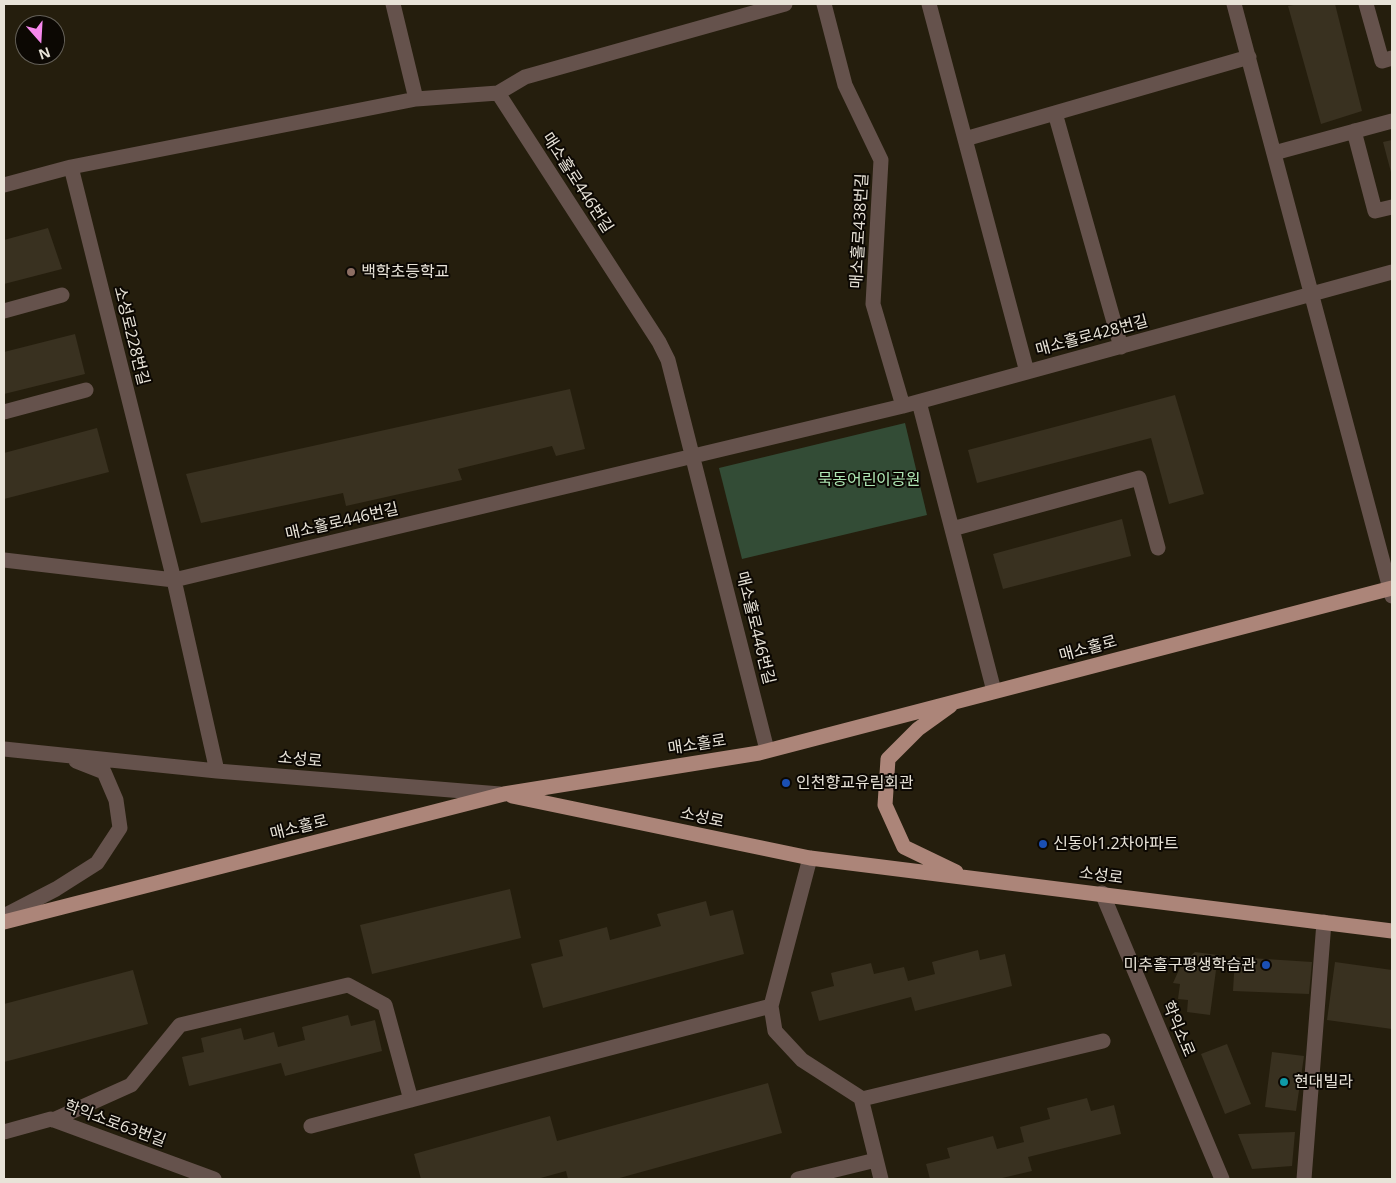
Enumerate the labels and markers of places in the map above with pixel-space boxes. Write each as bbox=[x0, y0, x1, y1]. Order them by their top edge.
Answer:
place label: 백학초등학교 bbox=[361, 262, 449, 282]
marker: 백학초등학교 bbox=[345, 266, 357, 278]
place label: 인천향교유림회관 bbox=[796, 773, 914, 793]
marker: 인천향교유림회관 bbox=[780, 777, 792, 789]
place label: 신동아1.2차아파트 bbox=[1053, 834, 1179, 854]
marker: 신동아1.2차아파트 bbox=[1037, 838, 1049, 850]
place label: 미추홀구평생학습관 bbox=[1124, 955, 1256, 975]
marker: 미추홀구평생학습관 bbox=[1260, 959, 1272, 971]
place label: 현대빌라 bbox=[1294, 1072, 1353, 1092]
marker: 현대빌라 bbox=[1278, 1076, 1290, 1088]

